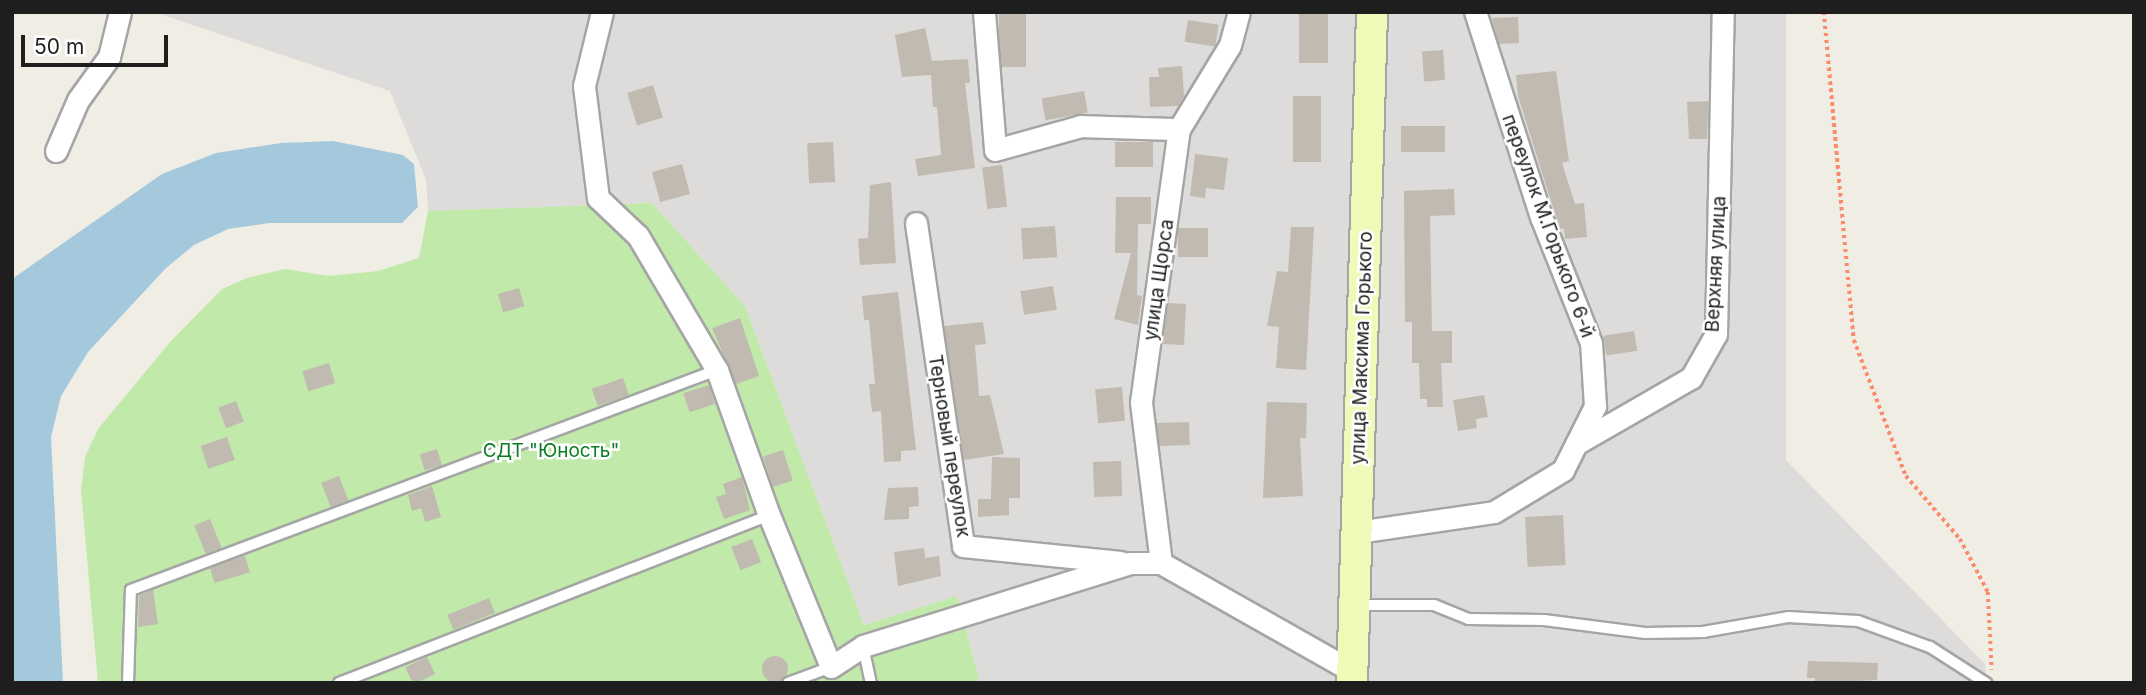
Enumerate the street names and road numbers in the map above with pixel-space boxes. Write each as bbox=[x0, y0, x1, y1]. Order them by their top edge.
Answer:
street label: переулок М.Горького 6-й bbox=[1497, 111, 1599, 341]
street label: Верхняя улица bbox=[1701, 195, 1731, 333]
street label: улица Щорса bbox=[1139, 218, 1179, 342]
street label: улица Максима Горького bbox=[1347, 231, 1377, 465]
street label: Терновый переулок bbox=[923, 353, 975, 539]

